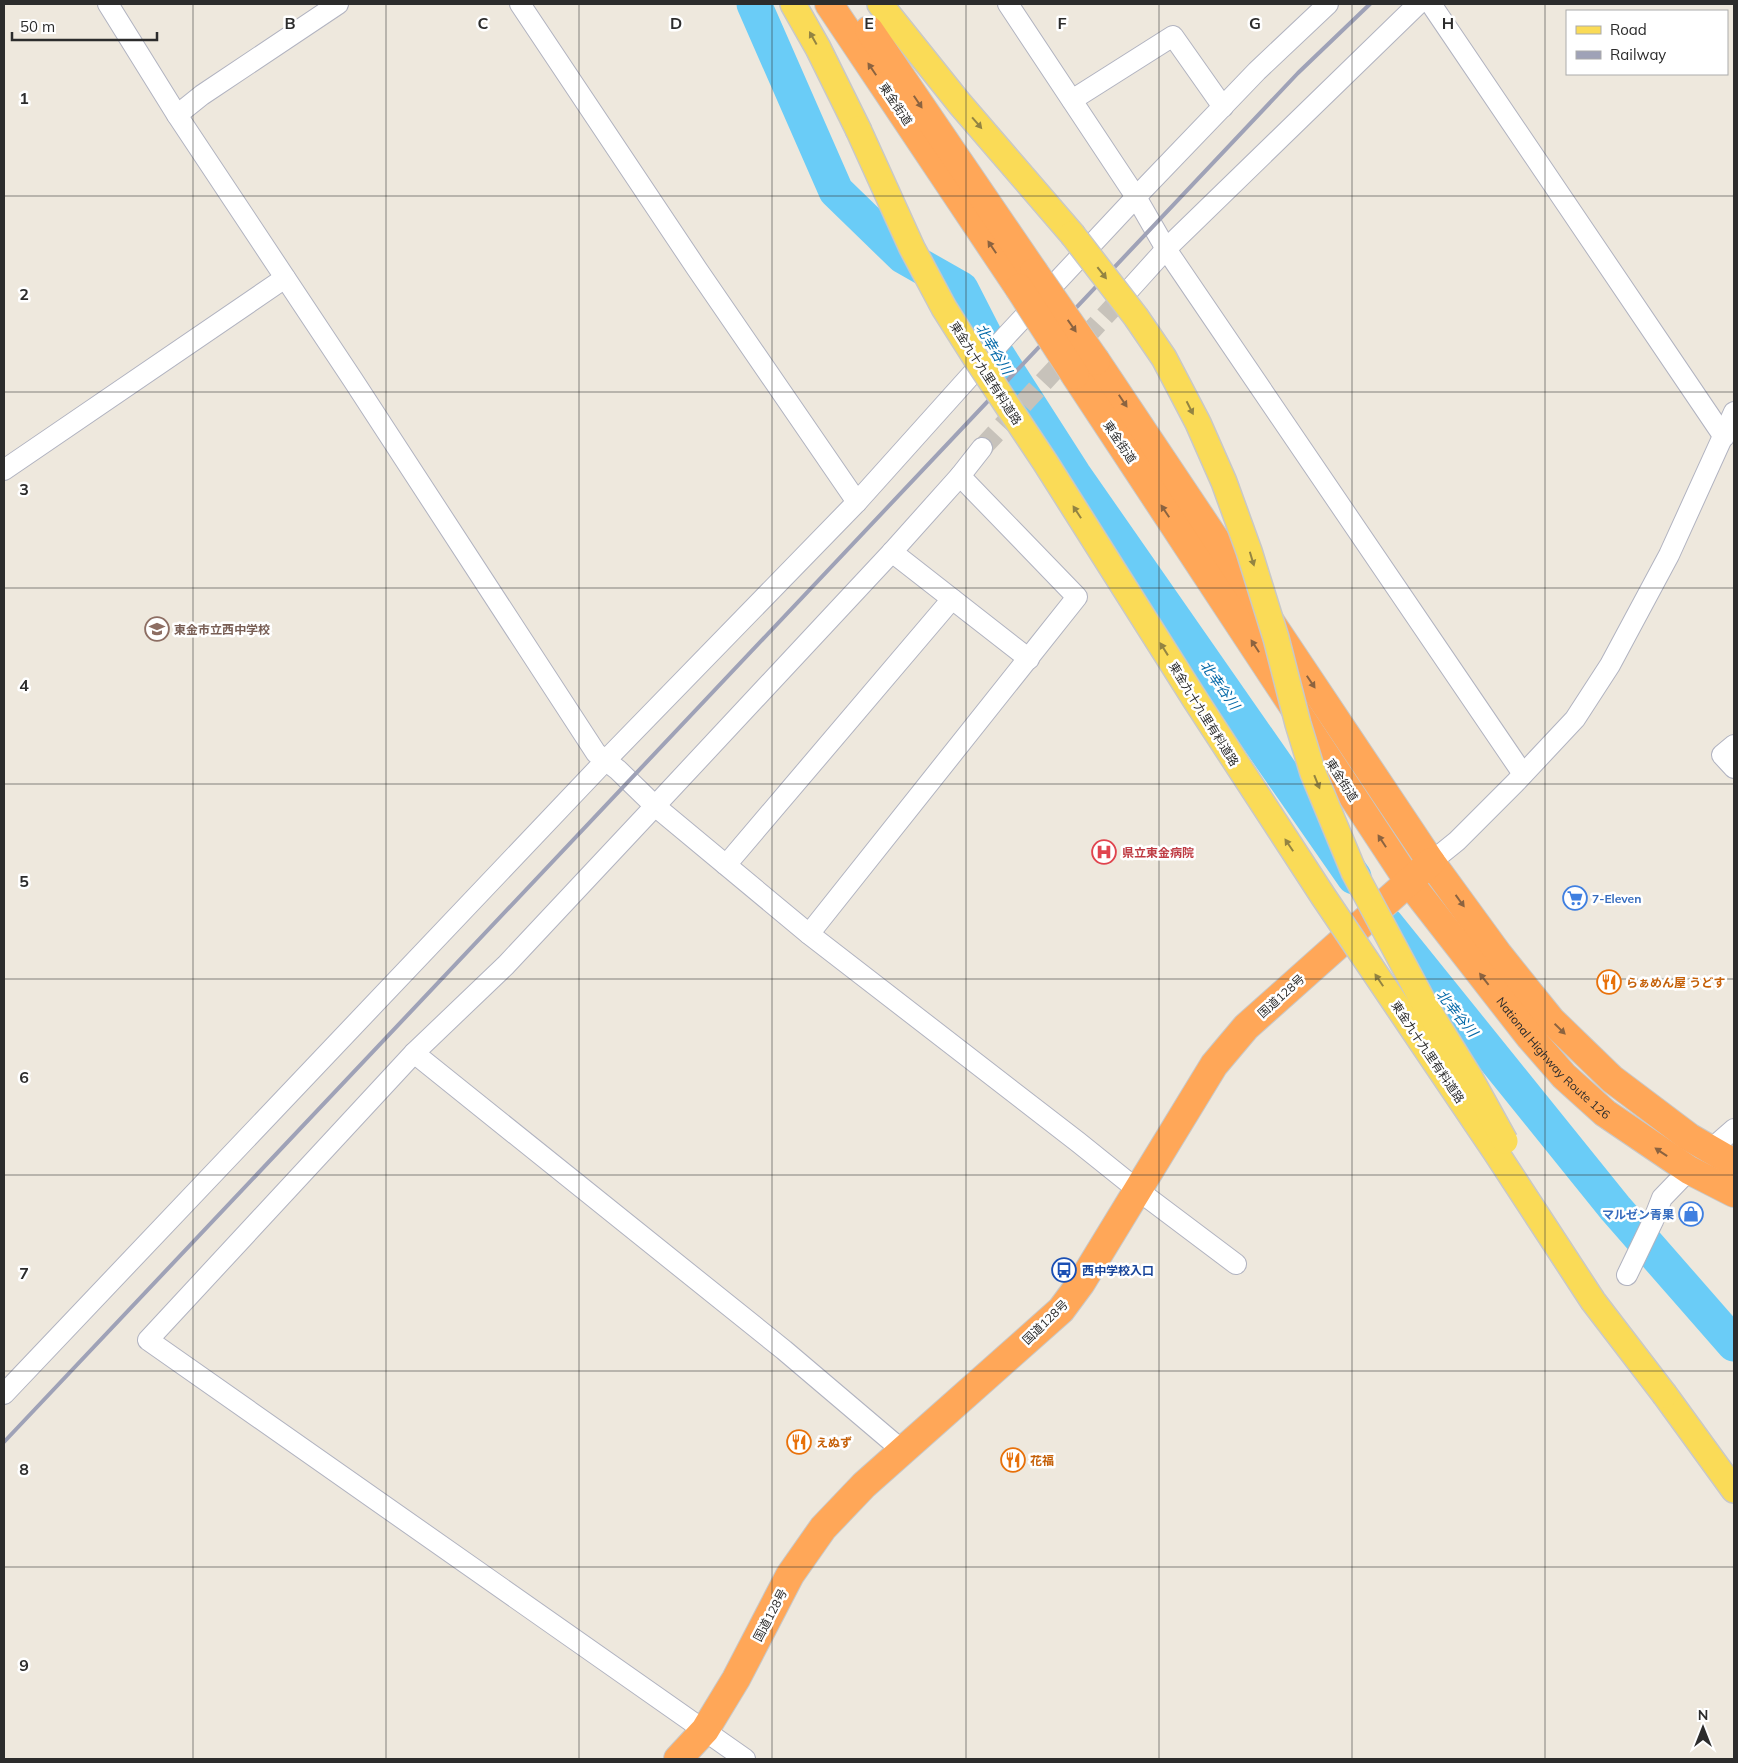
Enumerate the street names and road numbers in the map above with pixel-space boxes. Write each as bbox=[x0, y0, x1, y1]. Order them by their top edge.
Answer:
street label: 東金街道 bbox=[876, 80, 916, 128]
street label: 東金九十九里有料道路 bbox=[947, 319, 1025, 427]
street label: 東金街道 bbox=[1100, 418, 1140, 466]
street label: 東金九十九里有料道路 bbox=[1166, 659, 1242, 769]
street label: 東金街道 bbox=[1323, 756, 1361, 804]
street label: 国道128号 bbox=[1255, 971, 1307, 1021]
street label: National Highway Route 126 bbox=[1494, 994, 1613, 1122]
street label: 東金九十九里有料道路 bbox=[1388, 998, 1468, 1106]
street label: 国道128号 bbox=[1019, 1297, 1071, 1347]
street label: 国道128号 bbox=[750, 1586, 790, 1644]

